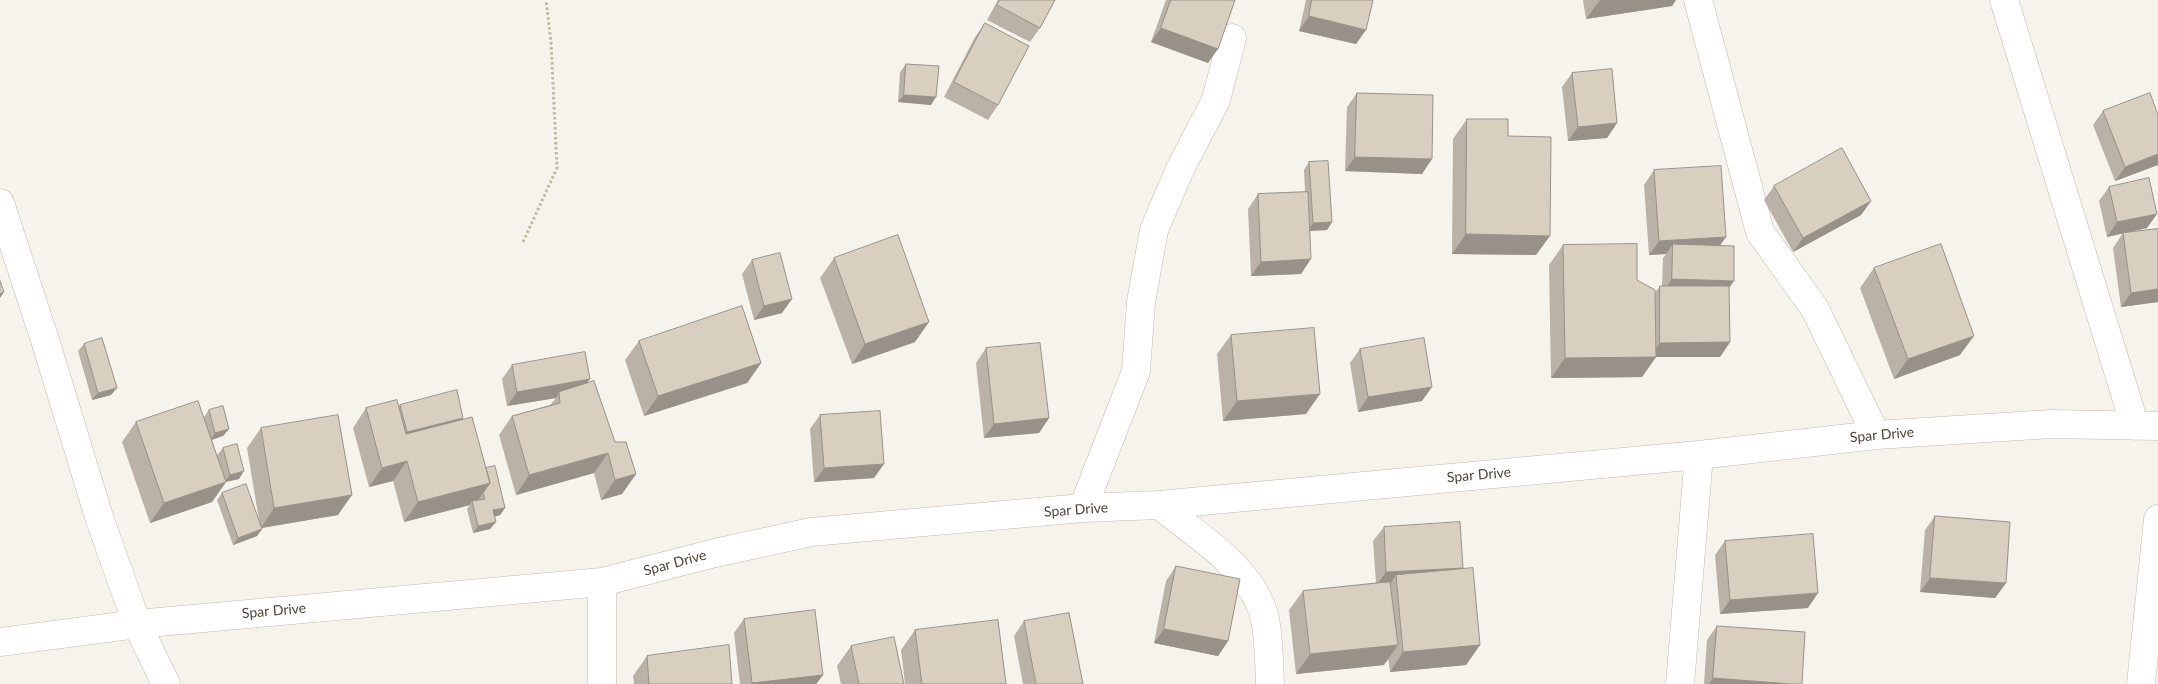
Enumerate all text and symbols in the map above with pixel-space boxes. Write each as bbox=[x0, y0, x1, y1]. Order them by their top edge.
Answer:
street label: Spar Drive bbox=[1849, 424, 1915, 446]
street label: Spar Drive bbox=[1446, 464, 1512, 486]
street label: Spar Drive bbox=[1043, 499, 1109, 521]
street label: Spar Drive bbox=[642, 547, 708, 579]
street label: Spar Drive bbox=[241, 600, 307, 622]

